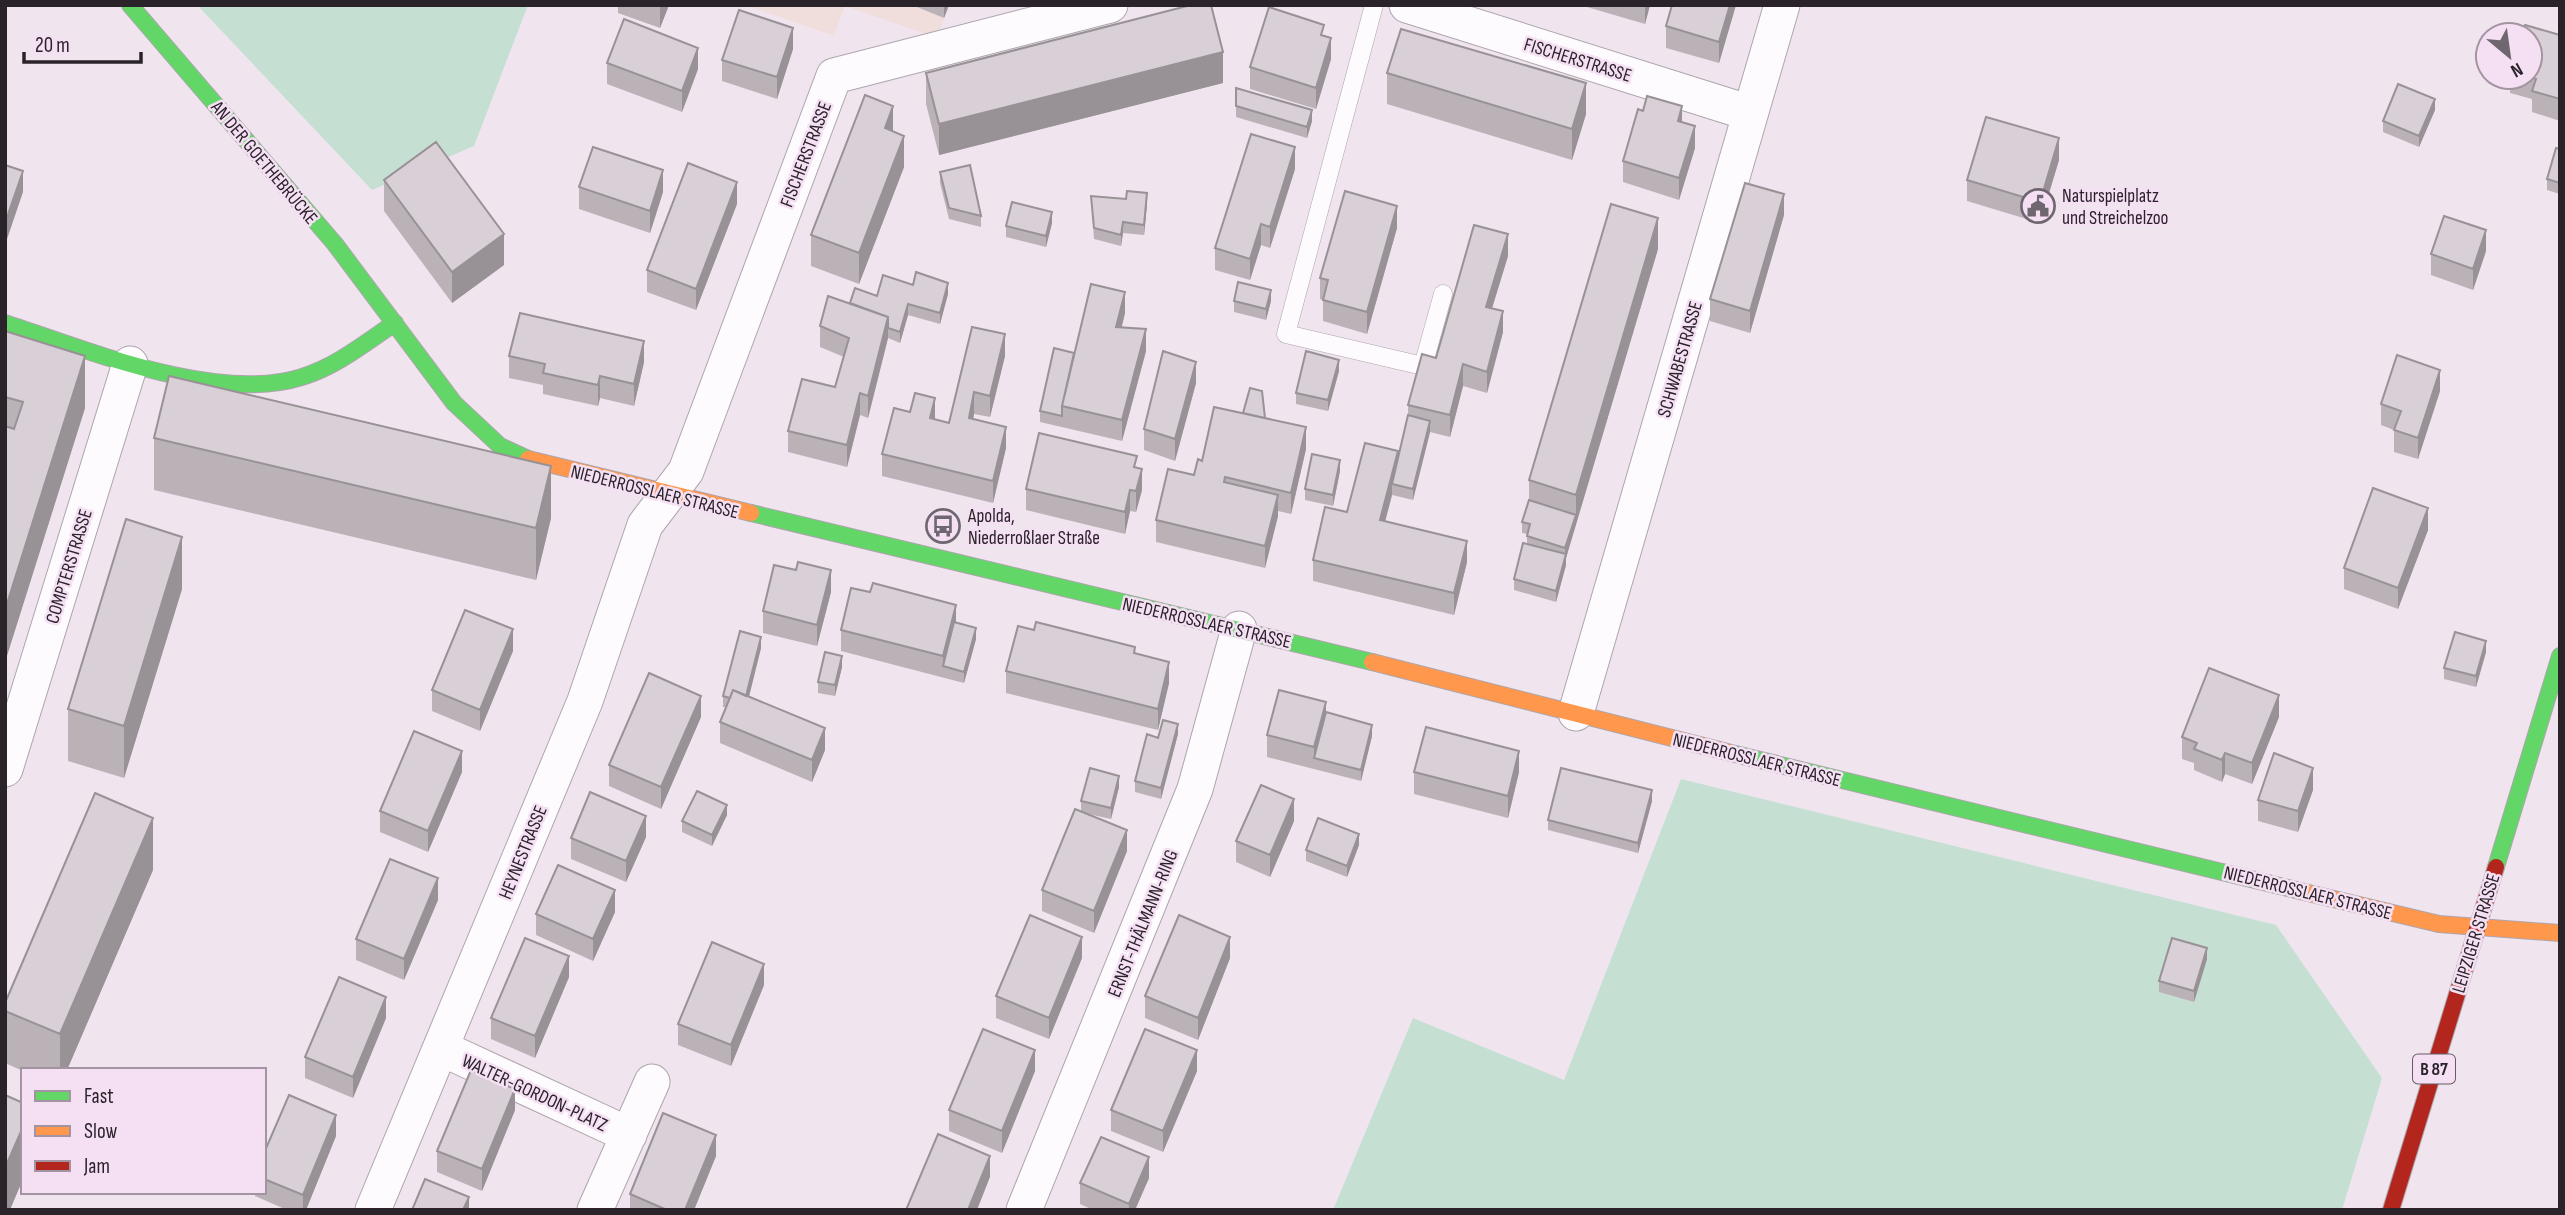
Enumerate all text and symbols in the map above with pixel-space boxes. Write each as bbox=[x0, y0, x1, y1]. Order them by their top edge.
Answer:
scale bar bbox=[24, 21, 142, 65]
north arrow bbox=[2474, 21, 2544, 91]
text: 20 m bbox=[35, 33, 70, 58]
street label: FISCHERSTRASSE bbox=[1521, 33, 1634, 88]
text: N bbox=[2506, 57, 2527, 82]
street label: AN DER GOETHEBRÜCKE bbox=[205, 96, 322, 229]
street label: FISCHERSTRASSE bbox=[776, 99, 837, 211]
place label: Naturspielplatz und Streichelzoo bbox=[2062, 185, 2169, 230]
public building icon: Naturspielplatz und Streichelzoo bbox=[2019, 187, 2057, 225]
street label: SCHWABESTRASSE bbox=[1653, 299, 1708, 420]
street label: NIEDERROSSLAER STRASSE bbox=[568, 460, 741, 524]
place label: Apolda, Niederroßlaer Straße bbox=[967, 505, 1100, 550]
street label: COMPTERSTRASSE bbox=[41, 506, 98, 626]
bus stop icon: Apolda, Niederroßlaer Straße bbox=[924, 507, 962, 545]
street label: NIEDERROSSLAER STRASSE bbox=[1120, 593, 1293, 654]
street label: NIEDERROSSLAER STRASSE bbox=[1670, 728, 1843, 792]
street label: HEYNESTRASSE bbox=[494, 802, 553, 903]
street label: ERNST-THÄLMANN-RING bbox=[1103, 846, 1184, 1001]
street label: NIEDERROSSLAER STRASSE bbox=[2221, 861, 2394, 925]
street label: LEIPZIGER STRASSE bbox=[2447, 871, 2505, 996]
street label: WALTER-GORDON-PLATZ bbox=[458, 1050, 611, 1137]
road number: B 87 bbox=[2413, 1054, 2455, 1084]
legend bbox=[21, 1068, 266, 1194]
text: Fast bbox=[84, 1084, 114, 1109]
text: Slow bbox=[84, 1119, 118, 1144]
text: Jam bbox=[83, 1154, 110, 1179]

